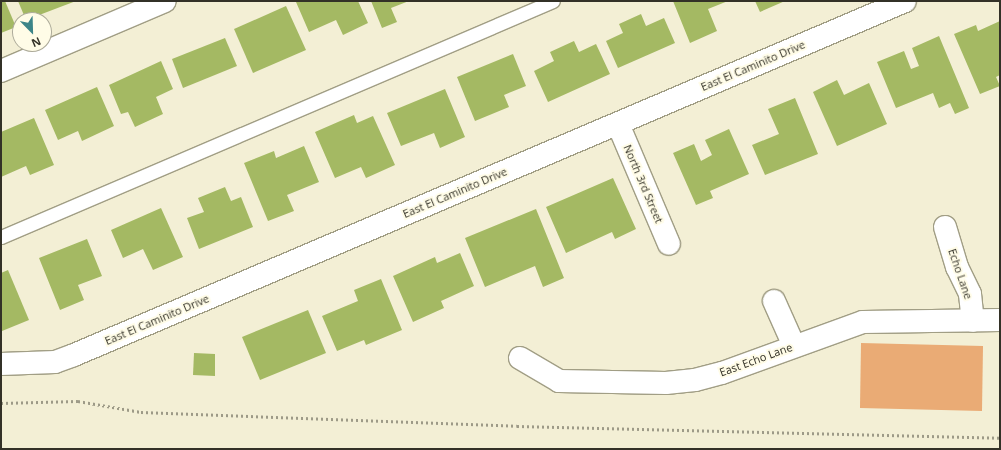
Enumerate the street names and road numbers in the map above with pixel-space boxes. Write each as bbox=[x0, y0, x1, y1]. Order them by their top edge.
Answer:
street label: East El Caminito Drive bbox=[699, 38, 807, 94]
street label: North 3rd Street bbox=[621, 143, 665, 225]
street label: East El Caminito Drive bbox=[401, 165, 509, 221]
street label: Echo Lane bbox=[945, 247, 975, 301]
street label: East El Caminito Drive bbox=[103, 292, 211, 348]
street label: East Echo Lane bbox=[718, 341, 794, 379]

